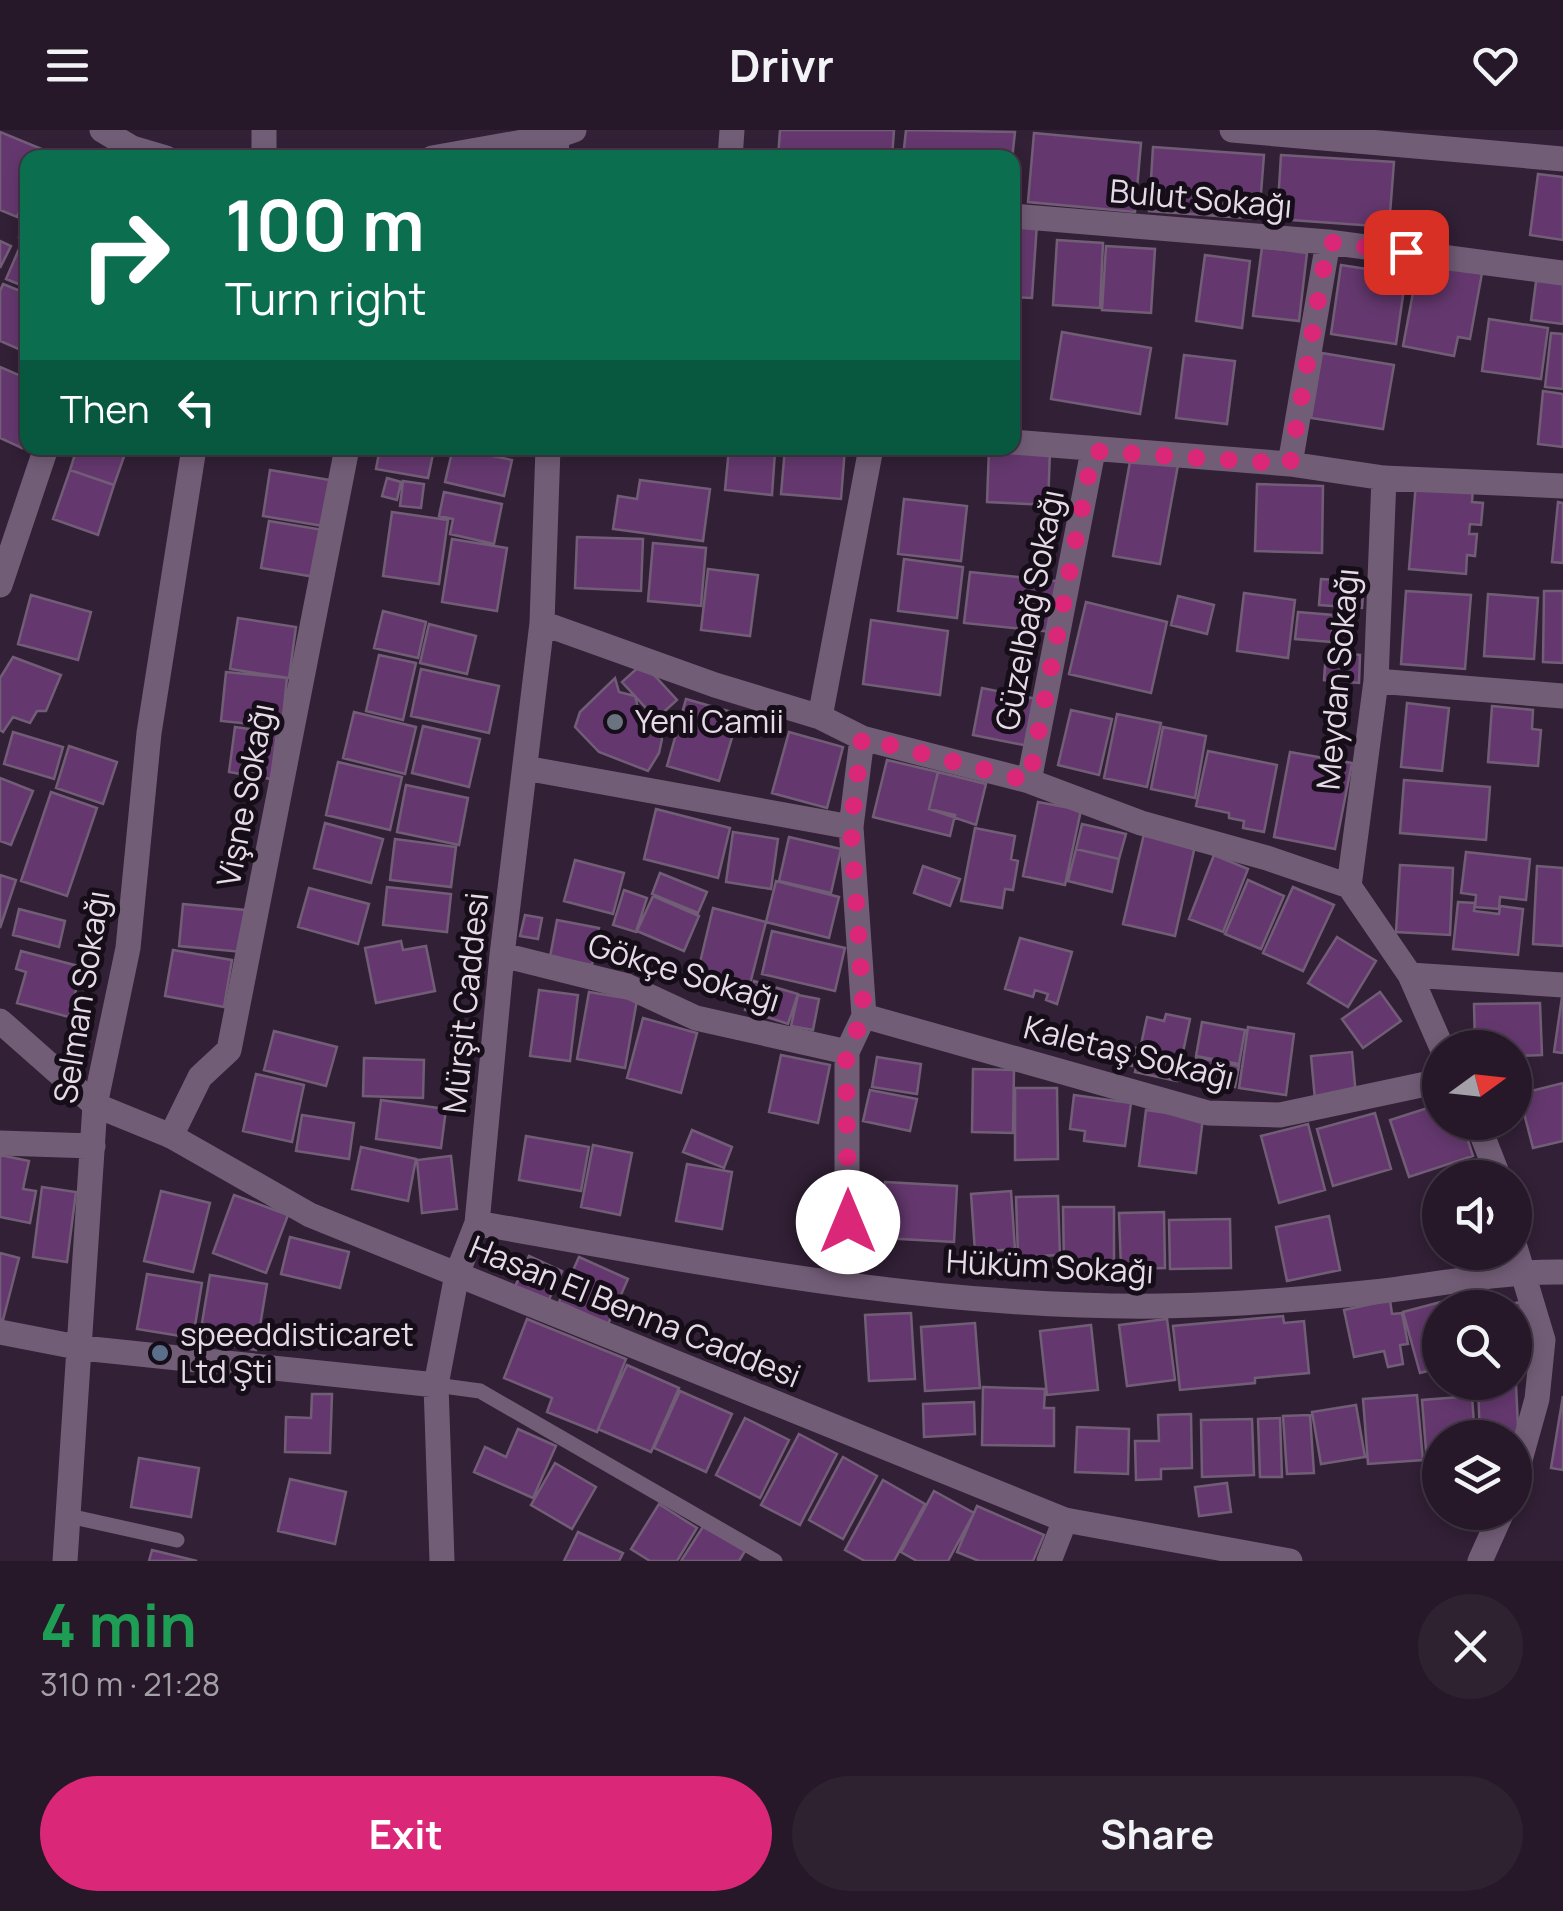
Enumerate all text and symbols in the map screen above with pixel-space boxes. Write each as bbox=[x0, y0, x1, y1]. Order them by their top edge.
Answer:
text: Drivr bbox=[729, 34, 834, 96]
icon: menu bbox=[40, 38, 95, 93]
icon: heart bbox=[1468, 38, 1523, 93]
street label: Bulut Sokağı bbox=[1108, 168, 1294, 228]
text: 100 m bbox=[225, 176, 425, 272]
icon: right bbox=[60, 190, 190, 320]
pin bbox=[1364, 210, 1449, 295]
icon: arrive bbox=[1379, 225, 1434, 280]
text: Turn right bbox=[225, 267, 426, 329]
icon: left bbox=[169, 380, 224, 435]
text: Then bbox=[60, 382, 149, 434]
street label: Güzelbağ Sokağı bbox=[984, 486, 1074, 734]
street label: Meydan Sokağı bbox=[1305, 566, 1369, 792]
street label: Vişne Sokağı bbox=[206, 699, 284, 890]
place label: Yeni Camii bbox=[635, 699, 784, 743]
marker: Yeni Camii bbox=[604, 711, 626, 733]
street label: Selman Sokağı bbox=[42, 887, 120, 1106]
street label: Mürşit Caddesi bbox=[432, 890, 498, 1116]
street label: Gökçe Sokağı bbox=[583, 922, 785, 1022]
street label: Kaletaş Sokağı bbox=[1019, 1005, 1239, 1099]
north arrow bbox=[1422, 1030, 1532, 1140]
map controls bbox=[1422, 1030, 1532, 1530]
button: sound bbox=[1422, 1160, 1532, 1270]
position arrow bbox=[796, 1170, 900, 1274]
street label: Hasan El Benna Caddesi bbox=[463, 1224, 807, 1398]
street label: Hüküm Sokağı bbox=[945, 1239, 1155, 1293]
button: search bbox=[1422, 1290, 1532, 1400]
place label: speeddisticaret Ltd Şti bbox=[180, 1312, 414, 1393]
marker: speeddisticaret Ltd Şti bbox=[149, 1342, 171, 1364]
button: layers bbox=[1422, 1420, 1532, 1530]
text: 4 min bbox=[40, 1583, 197, 1665]
button: close bbox=[1418, 1594, 1523, 1699]
text: 310 m · 21:28 bbox=[40, 1662, 220, 1706]
button: Exit bbox=[40, 1776, 772, 1891]
button: Share bbox=[792, 1776, 1523, 1891]

